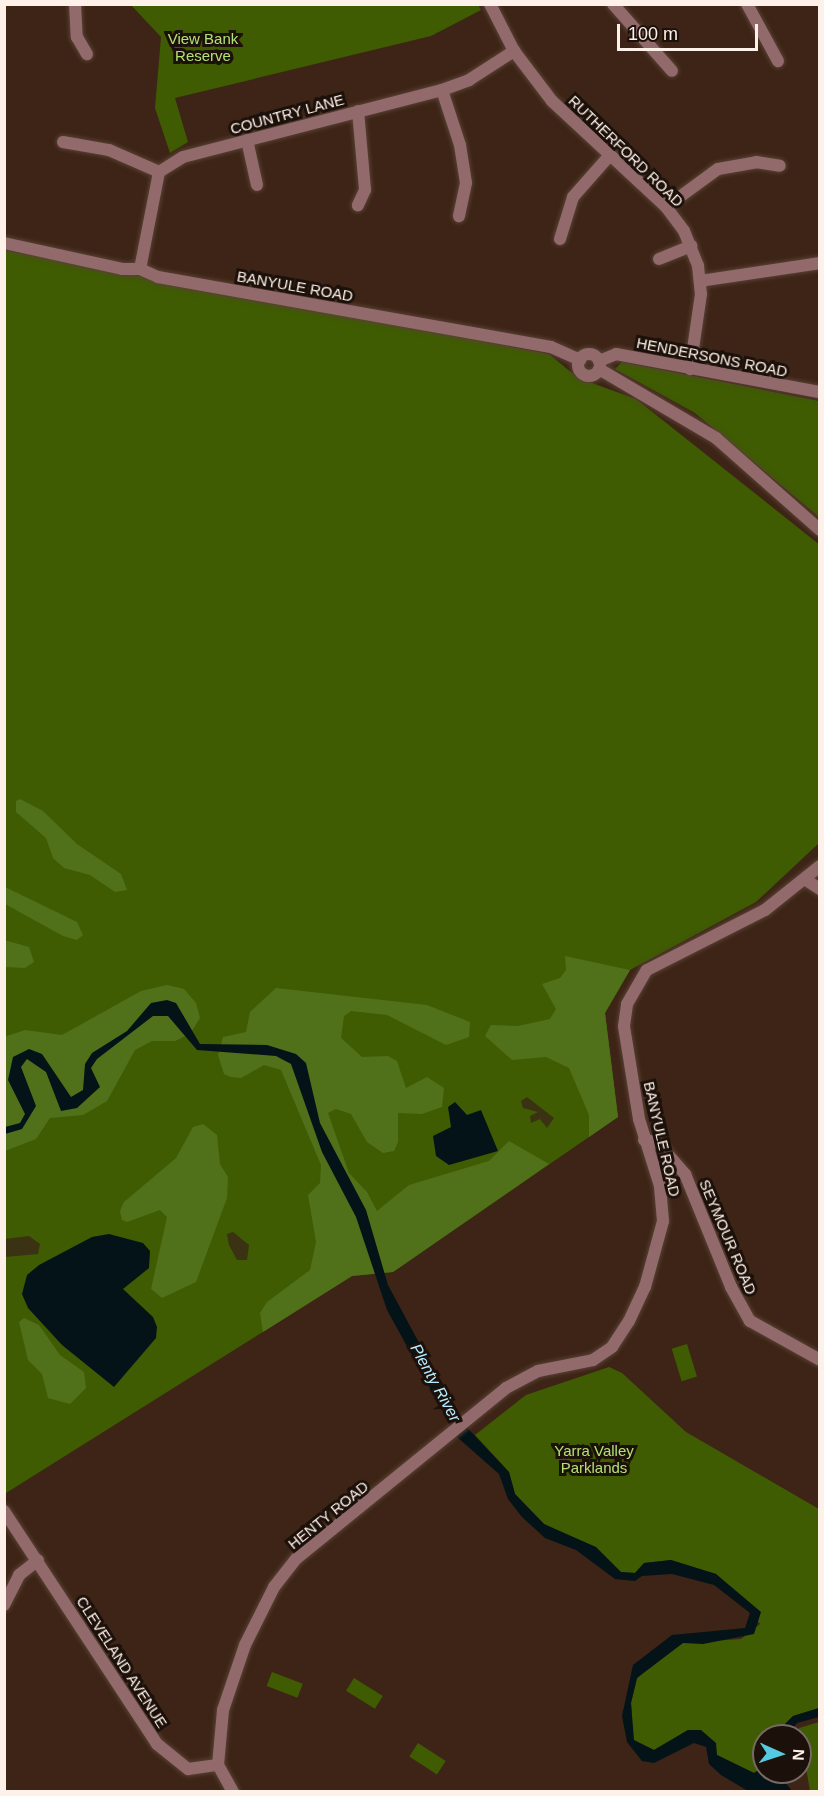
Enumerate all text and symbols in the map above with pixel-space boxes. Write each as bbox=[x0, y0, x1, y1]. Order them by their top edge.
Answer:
scale bar bbox=[620, 12, 761, 50]
text: 100 m bbox=[628, 24, 678, 44]
park label: View Bank Reserve bbox=[168, 29, 238, 64]
street label: COUNTRY LANE bbox=[228, 90, 346, 138]
street label: RUTHERFORD ROAD bbox=[565, 92, 687, 210]
street label: BANYULE ROAD bbox=[236, 267, 354, 305]
street label: HENDERSONS ROAD bbox=[635, 334, 789, 380]
street label: BANYULE ROAD bbox=[640, 1080, 684, 1198]
street label: SEYMOUR ROAD bbox=[696, 1177, 760, 1297]
water label: Plenty River bbox=[406, 1341, 464, 1425]
park label: Yarra Valley Parklands bbox=[554, 1441, 634, 1476]
street label: HENTY ROAD bbox=[284, 1477, 372, 1553]
street label: CLEVELAND AVENUE bbox=[73, 1593, 171, 1731]
north arrow bbox=[752, 1724, 812, 1784]
text: N bbox=[790, 1749, 807, 1761]

